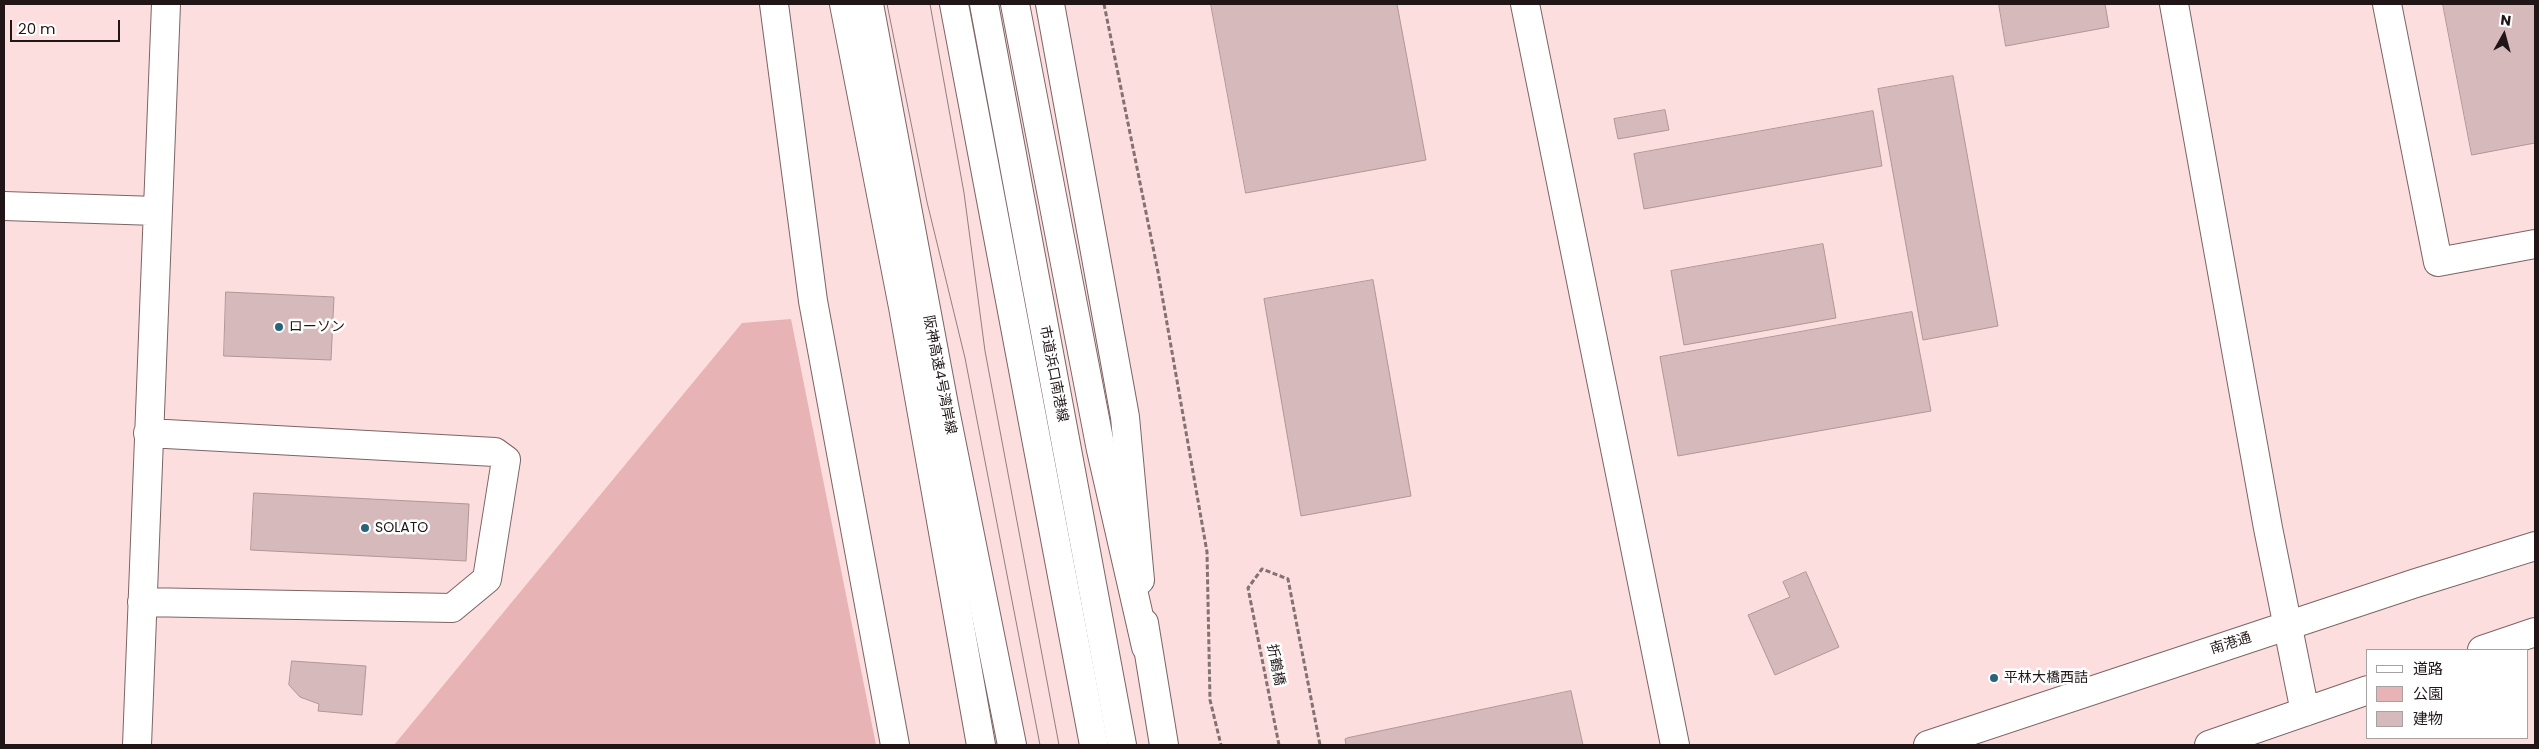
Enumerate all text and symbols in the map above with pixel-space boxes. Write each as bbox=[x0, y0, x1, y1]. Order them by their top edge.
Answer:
scale bar bbox=[12, 10, 122, 42]
north arrow bbox=[2479, 10, 2529, 60]
text: N bbox=[2499, 10, 2512, 31]
text: 20 m bbox=[18, 18, 56, 39]
street label: 阪神高速4号湾岸線 bbox=[919, 314, 959, 436]
place label: ローソン bbox=[289, 319, 345, 335]
marker: ローソン bbox=[273, 321, 285, 333]
street label: 市道浜口南港線 bbox=[1035, 324, 1071, 424]
place label: SOLATO bbox=[375, 520, 428, 536]
marker: SOLATO bbox=[359, 522, 371, 534]
street label: 南港通 bbox=[2208, 630, 2254, 658]
street label: 折鶴橋 bbox=[1263, 643, 1287, 687]
legend bbox=[2366, 649, 2529, 739]
text: 道路 bbox=[2413, 658, 2443, 679]
place label: 平林大橋西詰 bbox=[2004, 670, 2088, 686]
marker: 平林大橋西詰 bbox=[1988, 672, 2000, 684]
text: 公園 bbox=[2413, 683, 2443, 704]
text: 建物 bbox=[2413, 708, 2443, 729]

